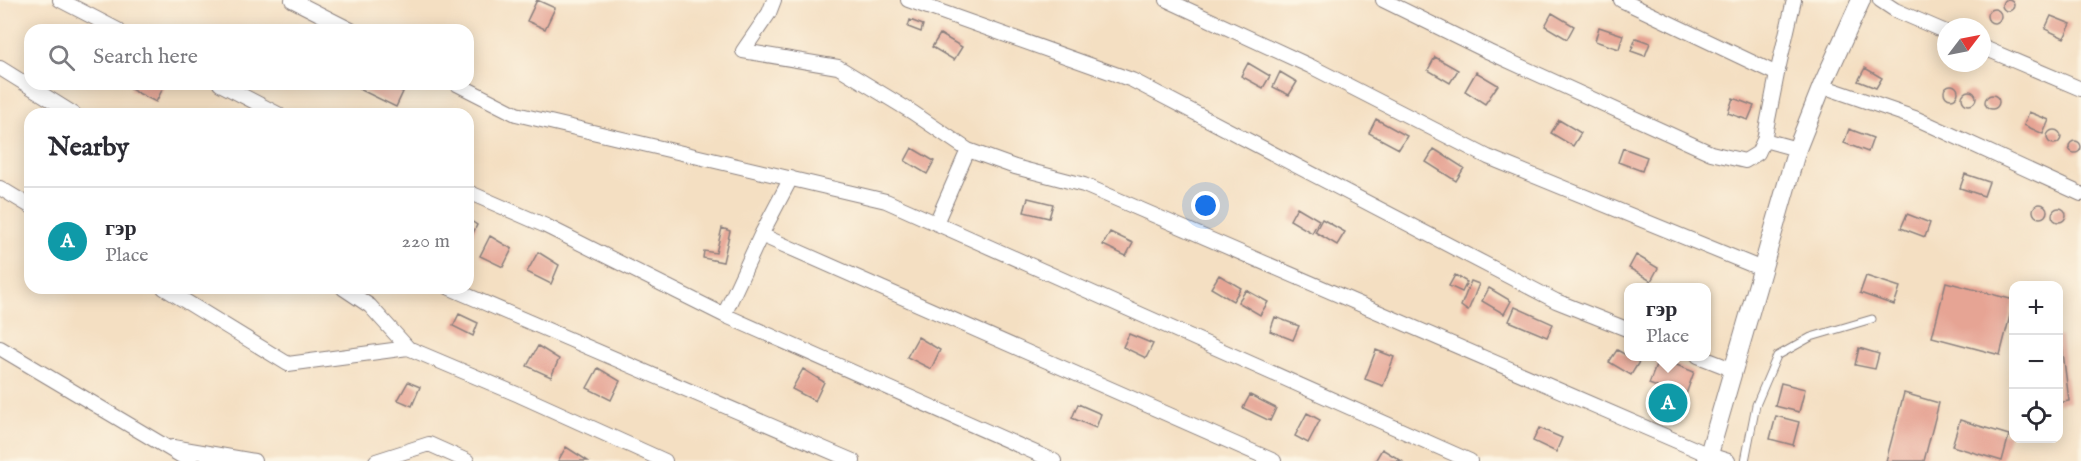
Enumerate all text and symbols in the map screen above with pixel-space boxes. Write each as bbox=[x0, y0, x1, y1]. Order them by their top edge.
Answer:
north arrow bbox=[1937, 18, 1991, 72]
search box bbox=[24, 24, 474, 90]
icon: search bbox=[45, 41, 78, 74]
text: Search here bbox=[93, 43, 198, 71]
text: Nearby bbox=[48, 131, 129, 164]
your location bbox=[1191, 191, 1220, 220]
text: гэр bbox=[105, 215, 137, 243]
text: A bbox=[61, 229, 74, 254]
text: 220 m bbox=[402, 229, 450, 254]
text: Place bbox=[105, 243, 148, 268]
map controls bbox=[2009, 281, 2063, 443]
button: + bbox=[2009, 281, 2063, 335]
popup bbox=[1624, 283, 1711, 361]
text: гэр bbox=[1646, 296, 1678, 324]
text: Place bbox=[1646, 324, 1689, 349]
button: − bbox=[2009, 335, 2063, 389]
pin: A bbox=[1648, 380, 1688, 426]
button: locate bbox=[2009, 389, 2063, 443]

